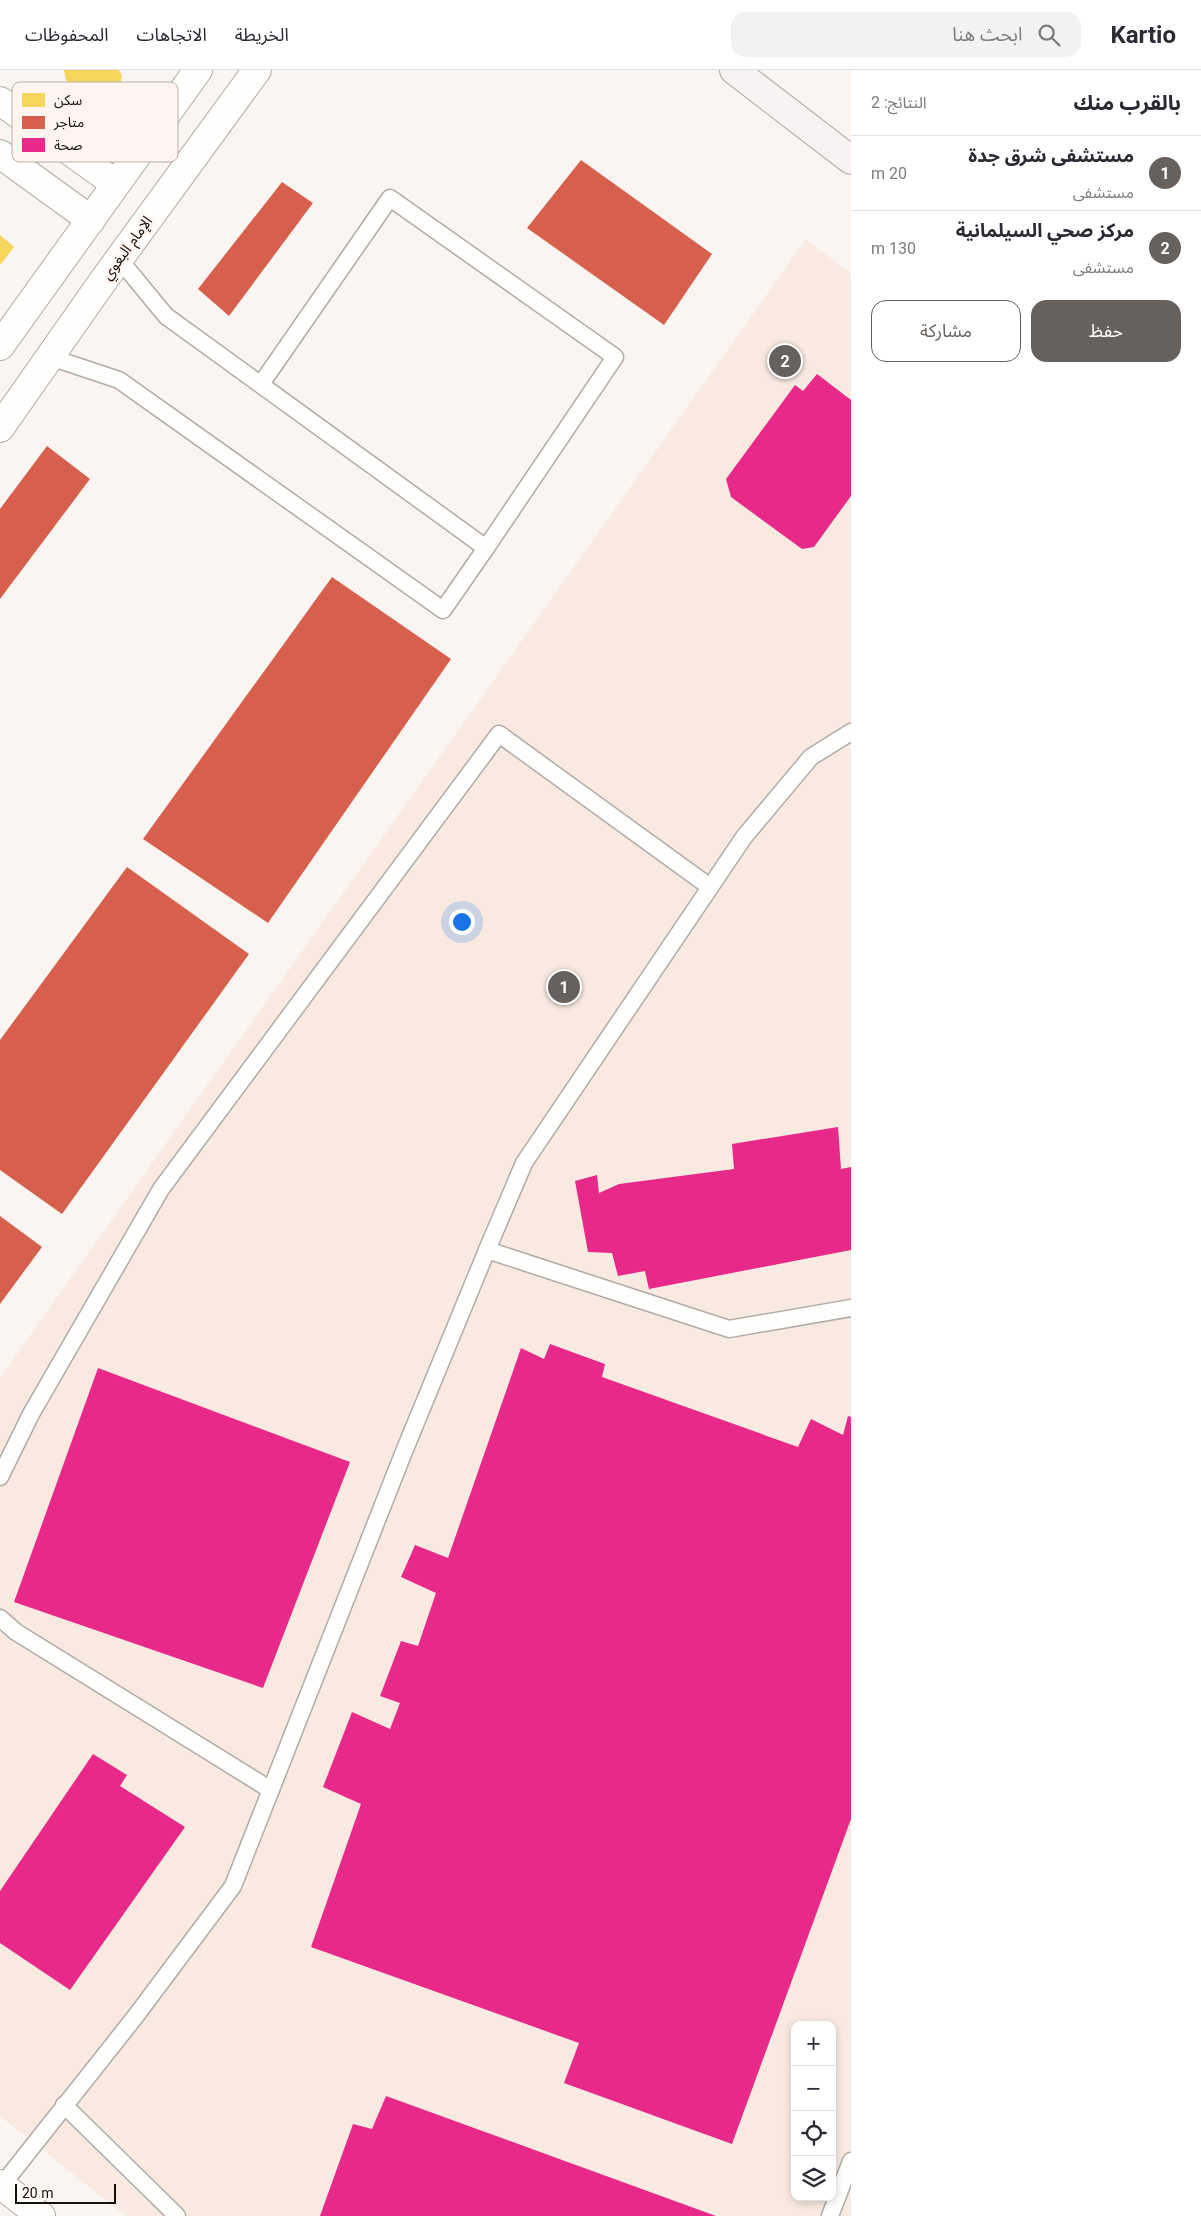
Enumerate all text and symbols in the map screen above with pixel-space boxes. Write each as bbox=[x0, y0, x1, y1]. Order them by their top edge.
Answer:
search box bbox=[731, 12, 1081, 57]
icon: search bbox=[1035, 21, 1063, 49]
text: Kartio bbox=[1111, 21, 1176, 49]
text: ابحث هنا bbox=[952, 23, 1023, 46]
text: المحفوظات bbox=[25, 24, 109, 45]
text: الاتجاهات bbox=[137, 24, 207, 45]
text: الخريطة bbox=[235, 24, 289, 45]
legend bbox=[12, 82, 178, 162]
text: بالقرب منك bbox=[1073, 91, 1181, 115]
text: سكن bbox=[54, 92, 82, 109]
text: النتائج: 2 bbox=[871, 93, 927, 112]
text: متاجر bbox=[53, 114, 84, 131]
text: صحة bbox=[54, 137, 83, 153]
text: مستشفى شرق جدة bbox=[968, 144, 1134, 167]
text: 20 m bbox=[871, 164, 907, 183]
text: 1 bbox=[1160, 164, 1170, 183]
text: مستشفى bbox=[1073, 183, 1134, 202]
street label: الإمام البغوي bbox=[98, 213, 158, 285]
text: مركز صحي السيلمانية bbox=[956, 219, 1134, 242]
text: 130 m bbox=[871, 239, 916, 258]
text: 2 bbox=[1160, 239, 1170, 258]
text: مستشفى bbox=[1073, 258, 1134, 277]
button: مشاركة bbox=[871, 300, 1021, 362]
button: حفظ bbox=[1031, 300, 1181, 362]
pin: 2 bbox=[769, 342, 801, 380]
your location bbox=[449, 909, 475, 935]
pin: 1 bbox=[548, 968, 580, 1006]
map controls bbox=[791, 2021, 836, 2201]
button: + bbox=[791, 2021, 836, 2066]
button: − bbox=[791, 2066, 836, 2111]
button: locate bbox=[791, 2111, 836, 2156]
button: layers bbox=[791, 2156, 836, 2201]
scale bar bbox=[15, 2181, 116, 2204]
text: 20 m bbox=[22, 2185, 54, 2201]

